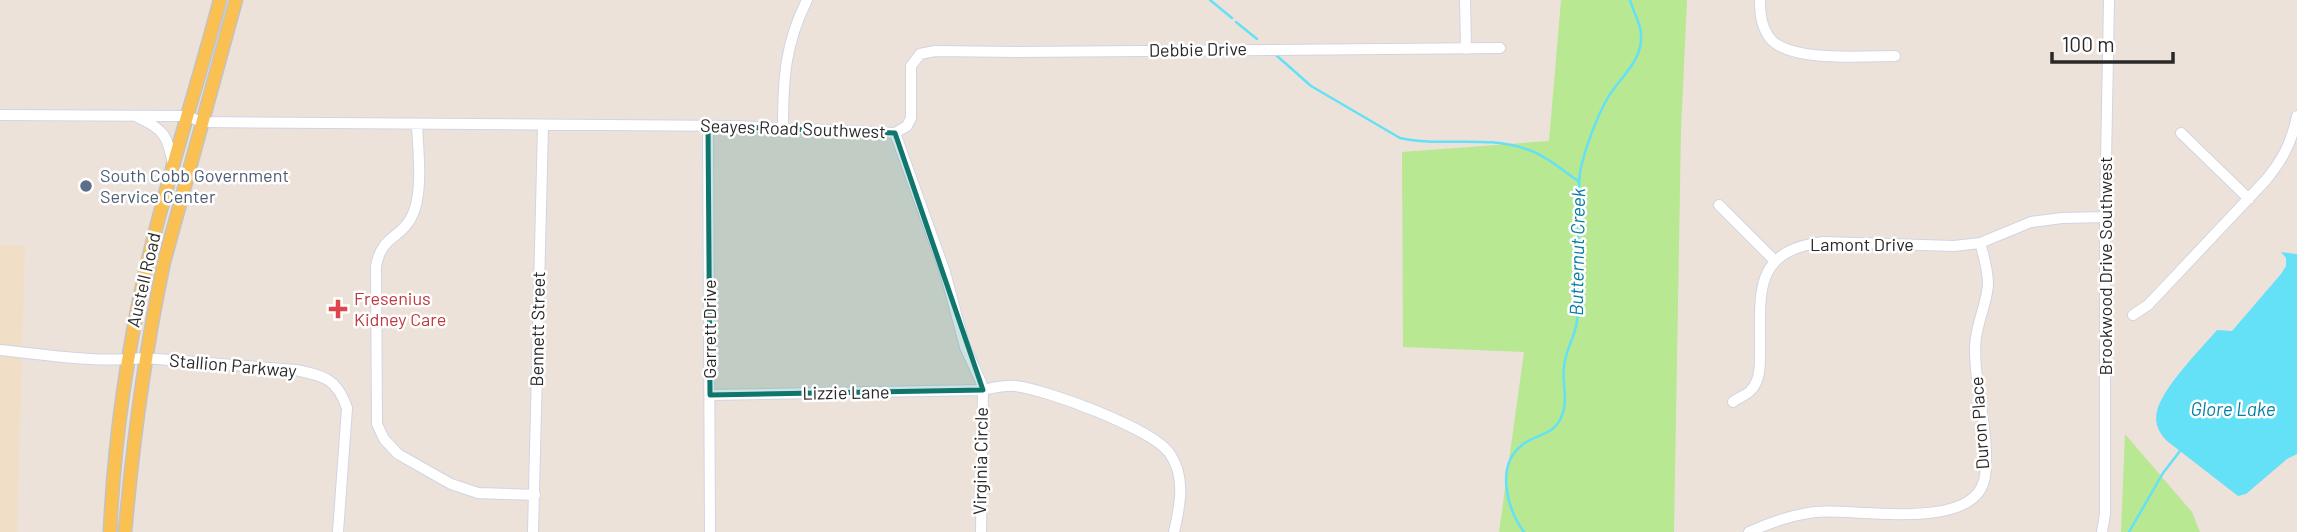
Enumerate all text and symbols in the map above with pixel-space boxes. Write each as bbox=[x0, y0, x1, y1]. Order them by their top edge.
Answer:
scale bar bbox=[2052, 21, 2173, 65]
text: 100 m bbox=[2062, 31, 2115, 56]
street label: Debbie Drive bbox=[1149, 37, 1247, 61]
street label: Seayes Road Southwest bbox=[700, 114, 886, 142]
street label: Brookwood Drive Southwest bbox=[2094, 156, 2116, 376]
place label: South Cobb Government Service Center bbox=[100, 164, 289, 207]
marker: South Cobb Government Service Center bbox=[78, 178, 94, 194]
water label: Butternut Creek bbox=[1564, 187, 1589, 316]
street label: Austell Road bbox=[121, 230, 165, 329]
street label: Lamont Drive bbox=[1810, 233, 1914, 255]
street label: Bennett Street bbox=[525, 271, 549, 387]
street label: Garrett Drive bbox=[698, 279, 720, 379]
place label: Fresenius Kidney Care bbox=[354, 287, 446, 330]
marker: Fresenius Kidney Care bbox=[328, 299, 348, 319]
street label: Stallion Parkway bbox=[168, 348, 298, 382]
street label: Duron Place bbox=[1965, 376, 1993, 470]
street label: Lizzie Lane bbox=[802, 380, 890, 404]
water label: Glore Lake bbox=[2191, 397, 2276, 420]
street label: Virginia Circle bbox=[968, 407, 992, 515]

